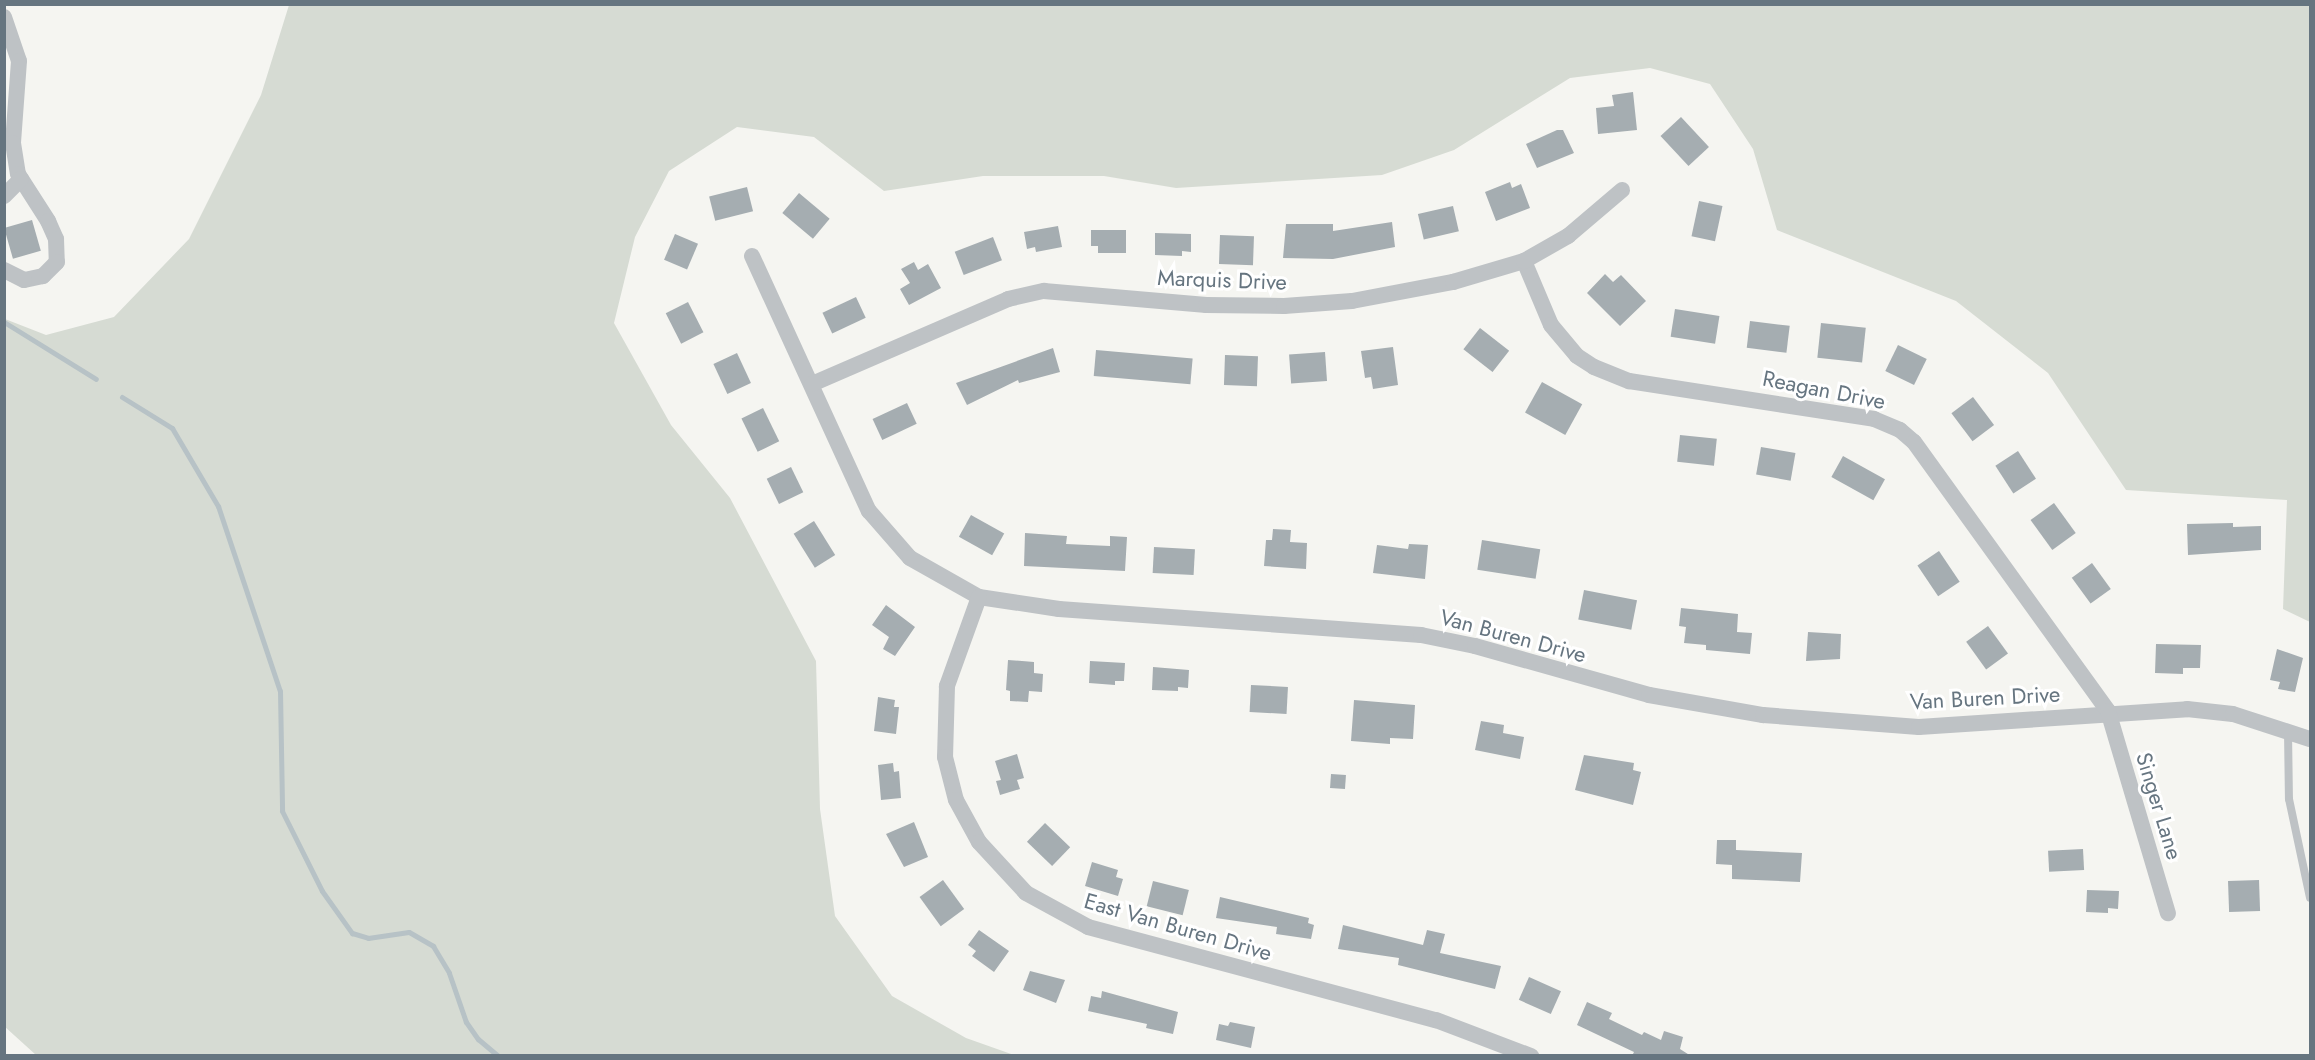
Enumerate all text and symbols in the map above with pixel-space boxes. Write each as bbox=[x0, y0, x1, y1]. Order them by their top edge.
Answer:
street label: Marquis Drive bbox=[1157, 265, 1287, 295]
street label: Reagan Drive bbox=[1760, 365, 1888, 415]
street label: Van Buren Drive bbox=[1437, 604, 1589, 668]
street label: Van Buren Drive bbox=[1909, 681, 2061, 715]
street label: Singer Lane bbox=[2130, 749, 2188, 863]
street label: East Van Buren Drive bbox=[1081, 888, 1275, 966]

